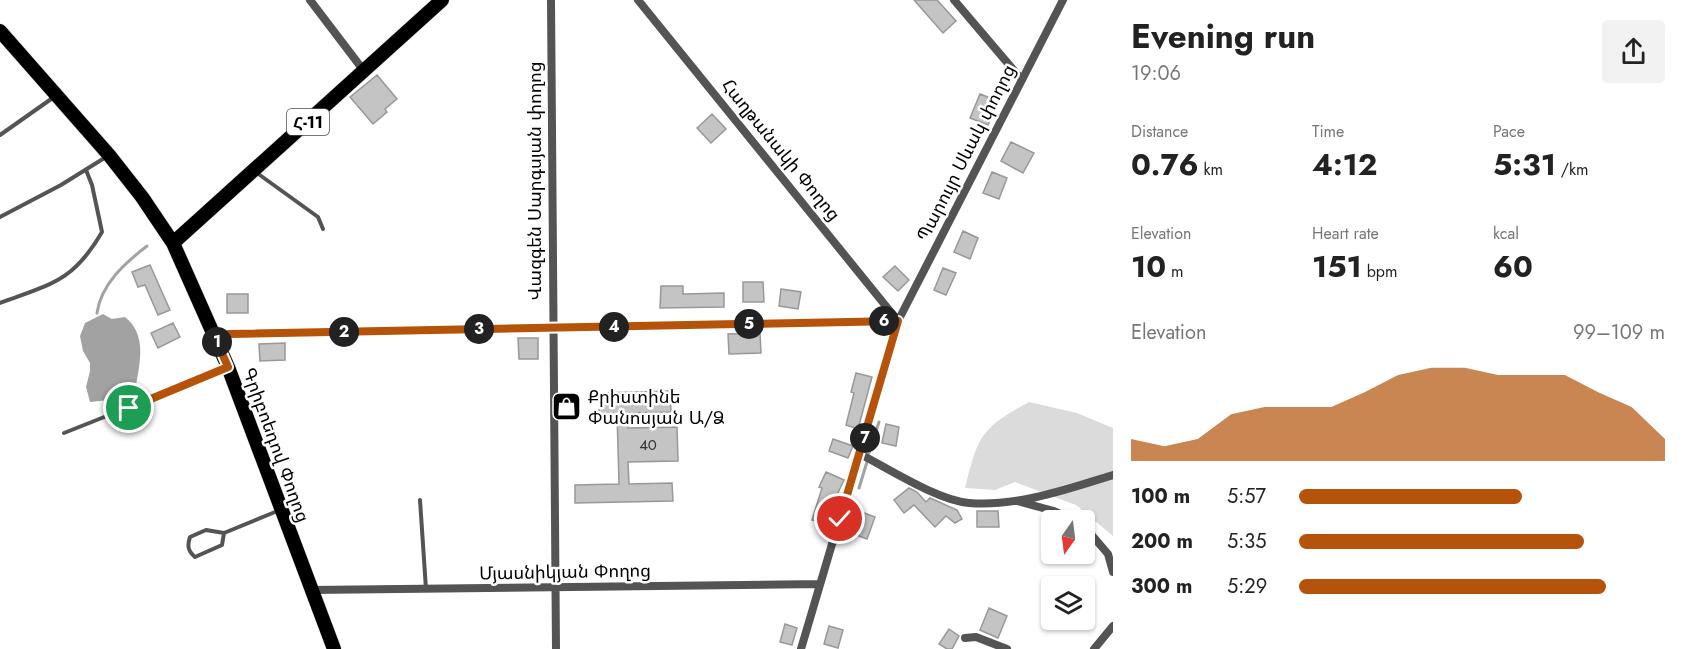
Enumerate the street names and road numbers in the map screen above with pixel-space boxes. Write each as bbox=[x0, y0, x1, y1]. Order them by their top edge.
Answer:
street label: Պարույր Սևակ փողոց bbox=[910, 60, 1022, 246]
street label: Վազգեն Սարգսյան փողոց bbox=[522, 61, 548, 301]
street label: Հաղթանակի Փողոց bbox=[715, 73, 847, 227]
road number: Հ-11 bbox=[287, 109, 329, 135]
street label: Գրիբոեդով Փողոց bbox=[236, 364, 316, 526]
street label: Մյասնիկյան Փողոց bbox=[479, 558, 651, 586]

